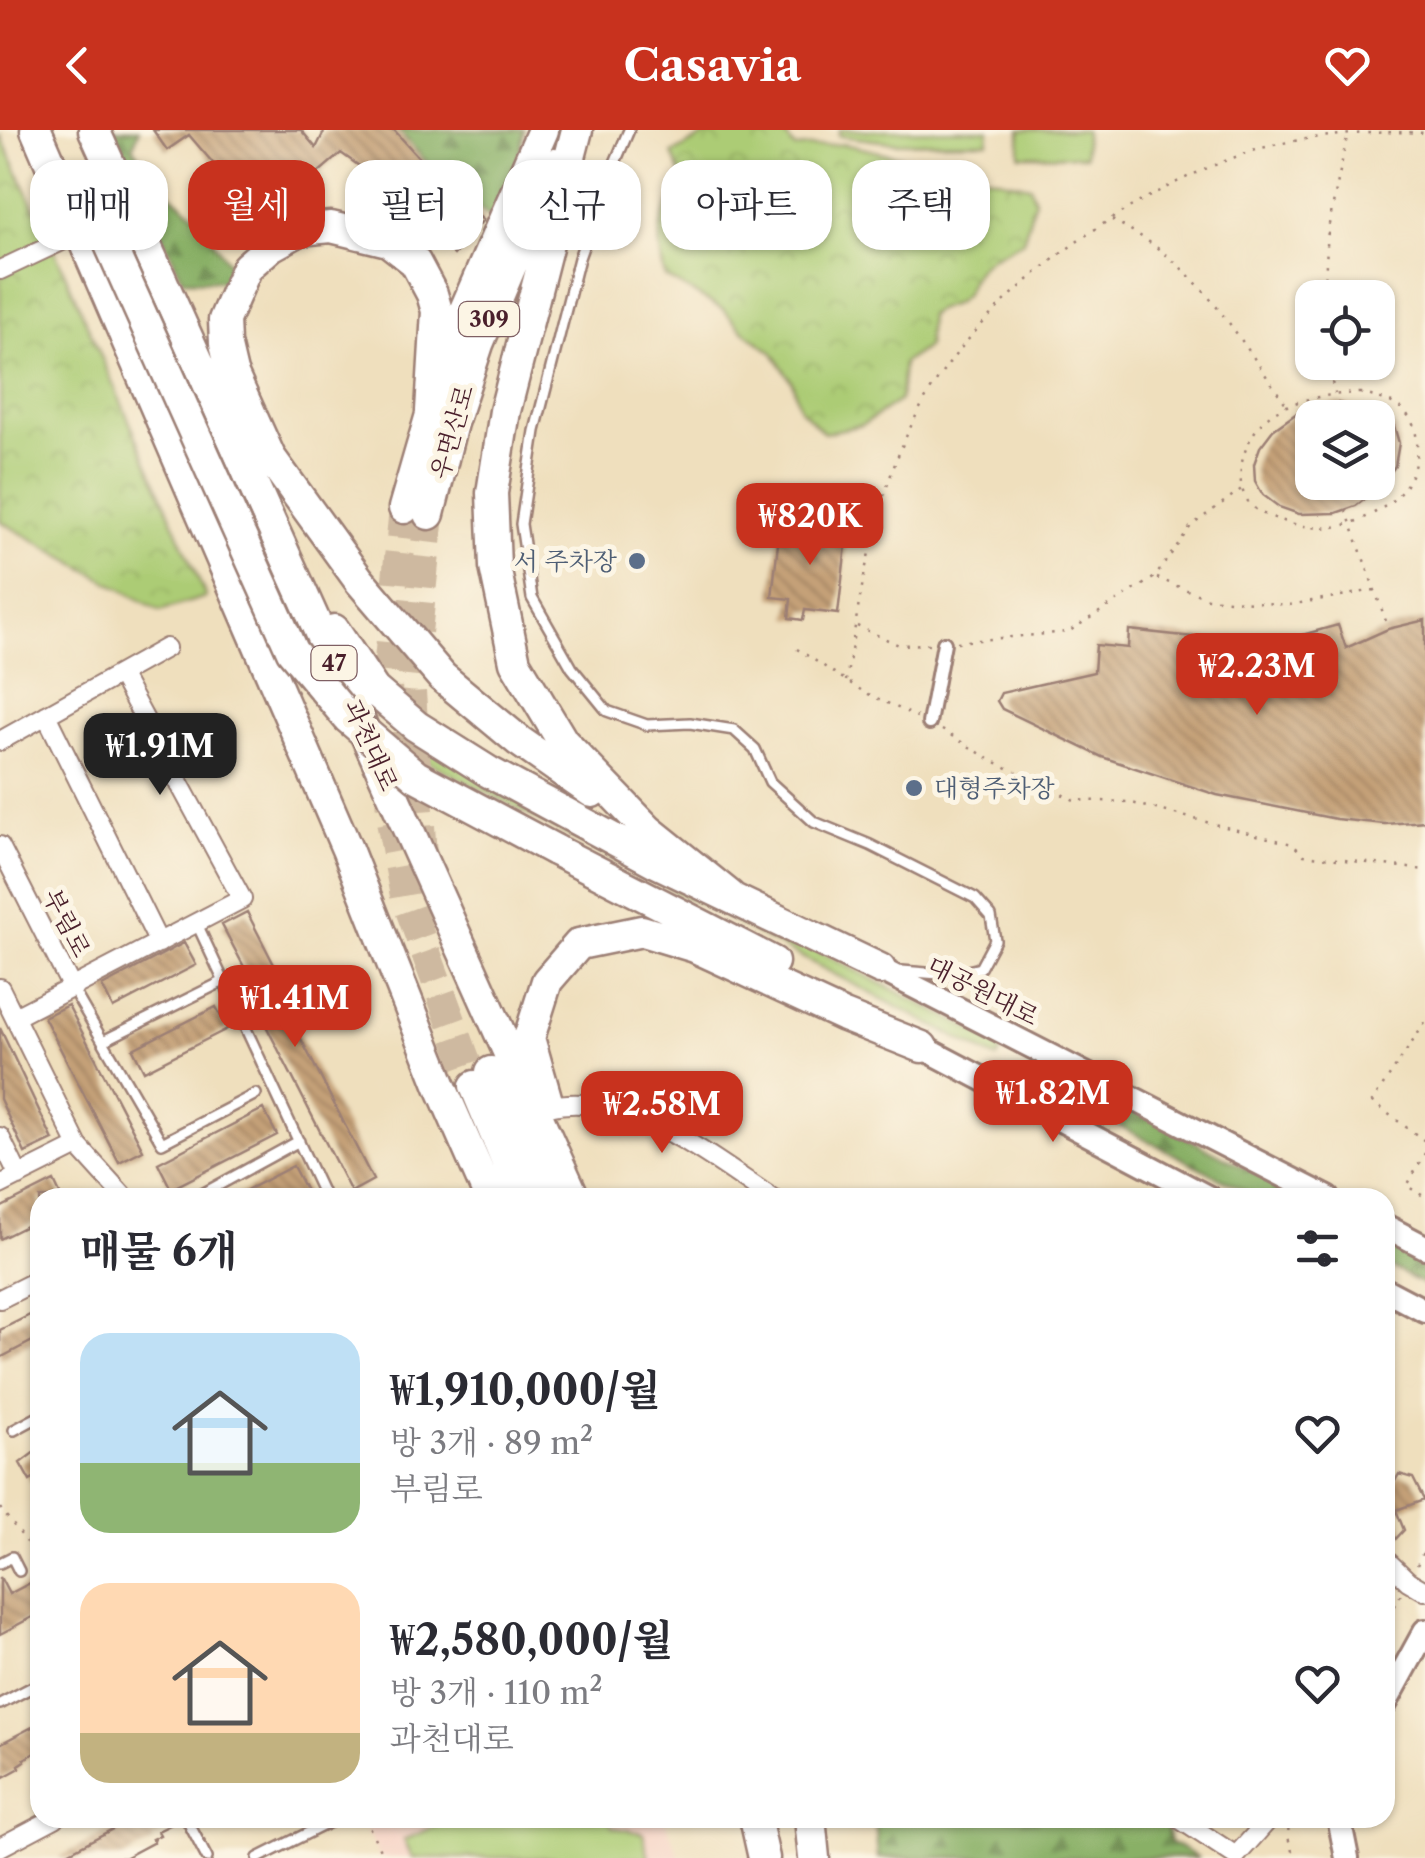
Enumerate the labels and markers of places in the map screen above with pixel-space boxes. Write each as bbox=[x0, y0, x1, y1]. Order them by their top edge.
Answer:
pin: ₩820K bbox=[740, 483, 880, 568]
place label: 서 주차장 bbox=[514, 546, 618, 577]
marker: 서 주차장 bbox=[626, 550, 648, 572]
pin: ₩2.23M bbox=[1176, 633, 1338, 718]
pin: ₩1.91M bbox=[79, 713, 241, 798]
place label: 대형주차장 bbox=[934, 773, 1056, 804]
marker: 대형주차장 bbox=[903, 777, 925, 799]
pin: ₩1.41M bbox=[214, 965, 376, 1050]
pin: ₩1.82M bbox=[972, 1060, 1134, 1145]
pin: ₩2.58M bbox=[581, 1071, 743, 1156]

